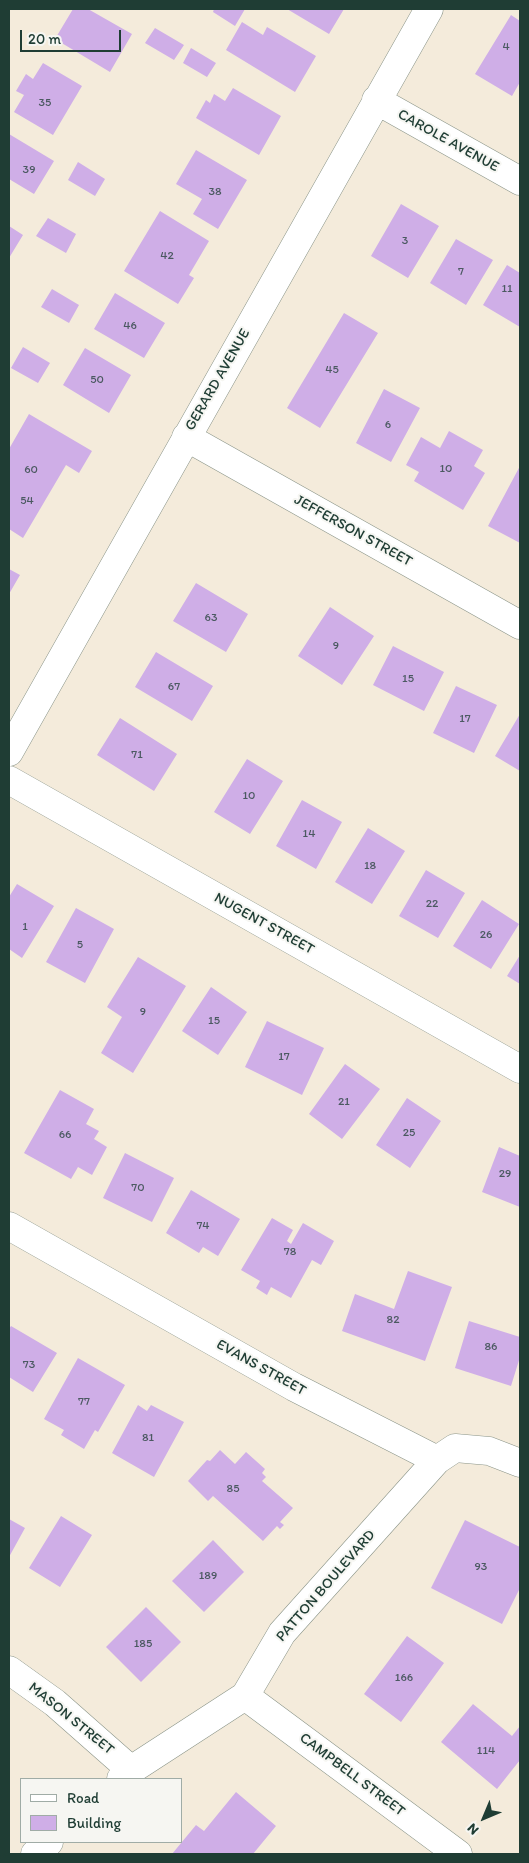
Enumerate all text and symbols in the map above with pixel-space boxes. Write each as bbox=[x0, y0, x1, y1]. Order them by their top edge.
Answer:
scale bar bbox=[22, 20, 124, 52]
text: 20 m bbox=[28, 30, 61, 48]
house number: 4 bbox=[502, 40, 510, 54]
house number: 35 bbox=[39, 96, 51, 110]
street label: CAROLE AVENUE bbox=[394, 106, 502, 176]
house number: 39 bbox=[23, 163, 35, 177]
house number: 38 bbox=[208, 185, 222, 199]
house number: 3 bbox=[402, 234, 408, 248]
house number: 42 bbox=[160, 249, 174, 263]
house number: 7 bbox=[458, 265, 464, 279]
house number: 11 bbox=[501, 282, 513, 296]
house number: 46 bbox=[123, 319, 137, 333]
street label: GERARD AVENUE bbox=[182, 326, 254, 434]
house number: 45 bbox=[325, 363, 339, 377]
house number: 50 bbox=[90, 373, 104, 387]
house number: 6 bbox=[385, 418, 391, 432]
house number: 10 bbox=[440, 462, 452, 476]
house number: 60 bbox=[24, 463, 38, 477]
street label: JEFFERSON STREET bbox=[291, 491, 415, 571]
house number: 54 bbox=[20, 494, 34, 508]
house number: 63 bbox=[205, 611, 217, 625]
house number: 9 bbox=[333, 639, 339, 653]
house number: 15 bbox=[402, 672, 414, 686]
house number: 67 bbox=[168, 680, 180, 694]
house number: 17 bbox=[459, 712, 471, 726]
house number: 71 bbox=[131, 748, 143, 762]
house number: 10 bbox=[243, 789, 255, 803]
house number: 14 bbox=[303, 827, 315, 841]
house number: 18 bbox=[364, 859, 376, 873]
street label: NUGENT STREET bbox=[211, 889, 317, 959]
house number: 22 bbox=[426, 897, 438, 911]
house number: 1 bbox=[22, 920, 28, 934]
house number: 26 bbox=[480, 928, 492, 942]
house number: 5 bbox=[77, 938, 83, 952]
house number: 9 bbox=[140, 1005, 146, 1019]
house number: 15 bbox=[208, 1014, 220, 1028]
house number: 17 bbox=[278, 1050, 290, 1064]
house number: 21 bbox=[338, 1095, 350, 1109]
house number: 25 bbox=[403, 1126, 415, 1140]
house number: 66 bbox=[59, 1128, 71, 1142]
house number: 29 bbox=[499, 1167, 511, 1181]
house number: 70 bbox=[131, 1181, 145, 1195]
house number: 74 bbox=[196, 1219, 210, 1233]
house number: 78 bbox=[284, 1245, 296, 1259]
house number: 82 bbox=[387, 1313, 399, 1327]
street label: EVANS STREET bbox=[213, 1336, 309, 1400]
house number: 86 bbox=[485, 1340, 497, 1354]
house number: 73 bbox=[23, 1358, 35, 1372]
house number: 77 bbox=[78, 1395, 90, 1409]
house number: 81 bbox=[142, 1431, 154, 1445]
house number: 85 bbox=[227, 1482, 239, 1496]
street label: PATTON BOULEVARD bbox=[273, 1526, 379, 1646]
house number: 93 bbox=[475, 1560, 487, 1574]
house number: 189 bbox=[199, 1569, 217, 1583]
house number: 185 bbox=[134, 1637, 152, 1651]
house number: 166 bbox=[395, 1671, 413, 1685]
street label: MASON STREET bbox=[24, 1679, 118, 1759]
street label: CAMPBELL STREET bbox=[296, 1729, 408, 1821]
house number: 114 bbox=[477, 1744, 495, 1758]
legend bbox=[20, 1778, 182, 1843]
text: Road bbox=[67, 1789, 99, 1807]
north arrow bbox=[459, 1793, 509, 1843]
text: Building bbox=[67, 1814, 121, 1832]
text: N bbox=[464, 1820, 482, 1838]

